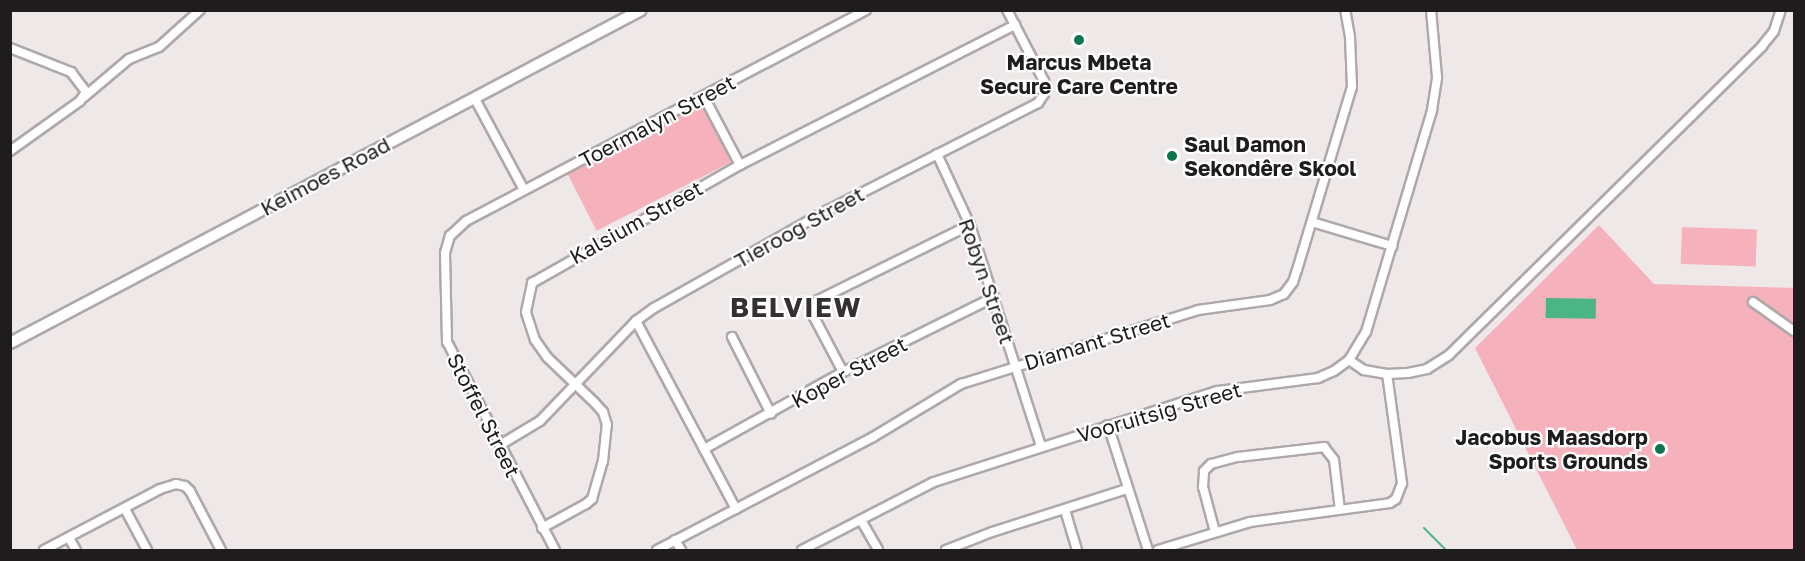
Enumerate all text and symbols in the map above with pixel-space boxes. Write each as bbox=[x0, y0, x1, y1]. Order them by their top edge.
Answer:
marker: Marcus Mbeta Secure Care Centre bbox=[1072, 33, 1086, 47]
place label: Marcus Mbeta Secure Care Centre bbox=[980, 49, 1178, 99]
street label: Toermalyn Street bbox=[575, 69, 739, 173]
street label: Keimoes Road bbox=[256, 131, 394, 221]
place label: Saul Damon Sekondêre Skool bbox=[1184, 131, 1356, 181]
marker: Saul Damon Sekondêre Skool bbox=[1165, 149, 1179, 163]
street label: Kalsium Street bbox=[565, 175, 707, 269]
street label: Tieroog Street bbox=[730, 181, 868, 273]
street label: Robyn Street bbox=[954, 215, 1020, 347]
district label: BELVIEW bbox=[730, 292, 862, 324]
street label: Diamant Street bbox=[1021, 307, 1173, 375]
street label: Koper Street bbox=[787, 331, 911, 413]
street label: Stoffel Street bbox=[442, 349, 526, 481]
street label: Vooruitsig Street bbox=[1074, 376, 1244, 448]
place label: Jacobus Maasdorp Sports Grounds bbox=[1455, 424, 1648, 474]
marker: Jacobus Maasdorp Sports Grounds bbox=[1653, 442, 1667, 456]

